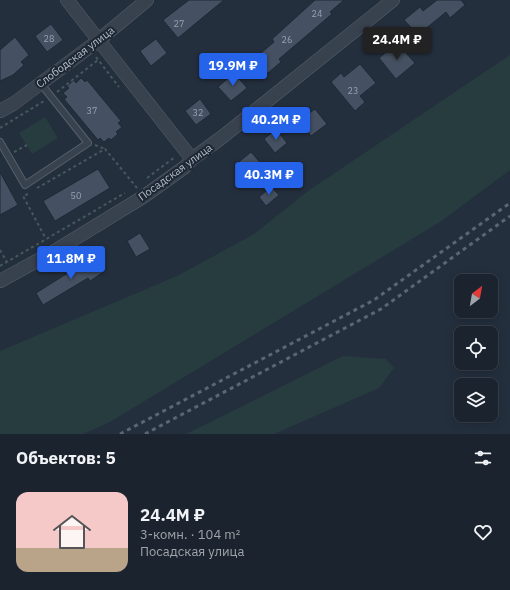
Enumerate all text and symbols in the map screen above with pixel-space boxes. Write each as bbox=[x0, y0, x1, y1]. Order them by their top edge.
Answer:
house number: 24 bbox=[312, 8, 322, 19]
house number: 27 bbox=[174, 18, 184, 29]
street label: Слободская улица bbox=[33, 23, 117, 91]
pin: 24.4M ₽ bbox=[360, 27, 434, 61]
text: 24.4M ₽ bbox=[372, 31, 422, 48]
house number: 28 bbox=[44, 33, 54, 44]
house number: 26 bbox=[282, 34, 292, 45]
pin: 19.9M ₽ bbox=[196, 53, 270, 87]
text: 19.9M ₽ bbox=[208, 57, 258, 74]
house number: 23 bbox=[348, 85, 358, 96]
house number: 37 bbox=[87, 105, 97, 116]
house number: 32 bbox=[193, 107, 203, 118]
pin: 40.2M ₽ bbox=[239, 107, 313, 141]
text: 40.2M ₽ bbox=[251, 111, 301, 128]
street label: Посадская улица bbox=[135, 140, 215, 204]
pin: 40.3M ₽ bbox=[232, 162, 306, 196]
text: 40.3M ₽ bbox=[244, 166, 294, 183]
house number: 50 bbox=[71, 190, 81, 201]
pin: 11.8M ₽ bbox=[34, 246, 108, 280]
text: 11.8M ₽ bbox=[46, 250, 96, 267]
north arrow bbox=[454, 274, 498, 318]
map controls bbox=[454, 274, 498, 422]
button: locate bbox=[454, 326, 498, 370]
button: layers bbox=[454, 378, 498, 422]
text: Объектов: 5 bbox=[16, 447, 116, 469]
icon: filters bbox=[472, 447, 494, 469]
text: 24.4M ₽ bbox=[140, 504, 205, 526]
icon: home bbox=[48, 508, 96, 556]
icon: heart bbox=[472, 521, 494, 543]
text: 3-комн. · 104 m² bbox=[140, 526, 240, 543]
text: Посадская улица bbox=[140, 543, 244, 560]

